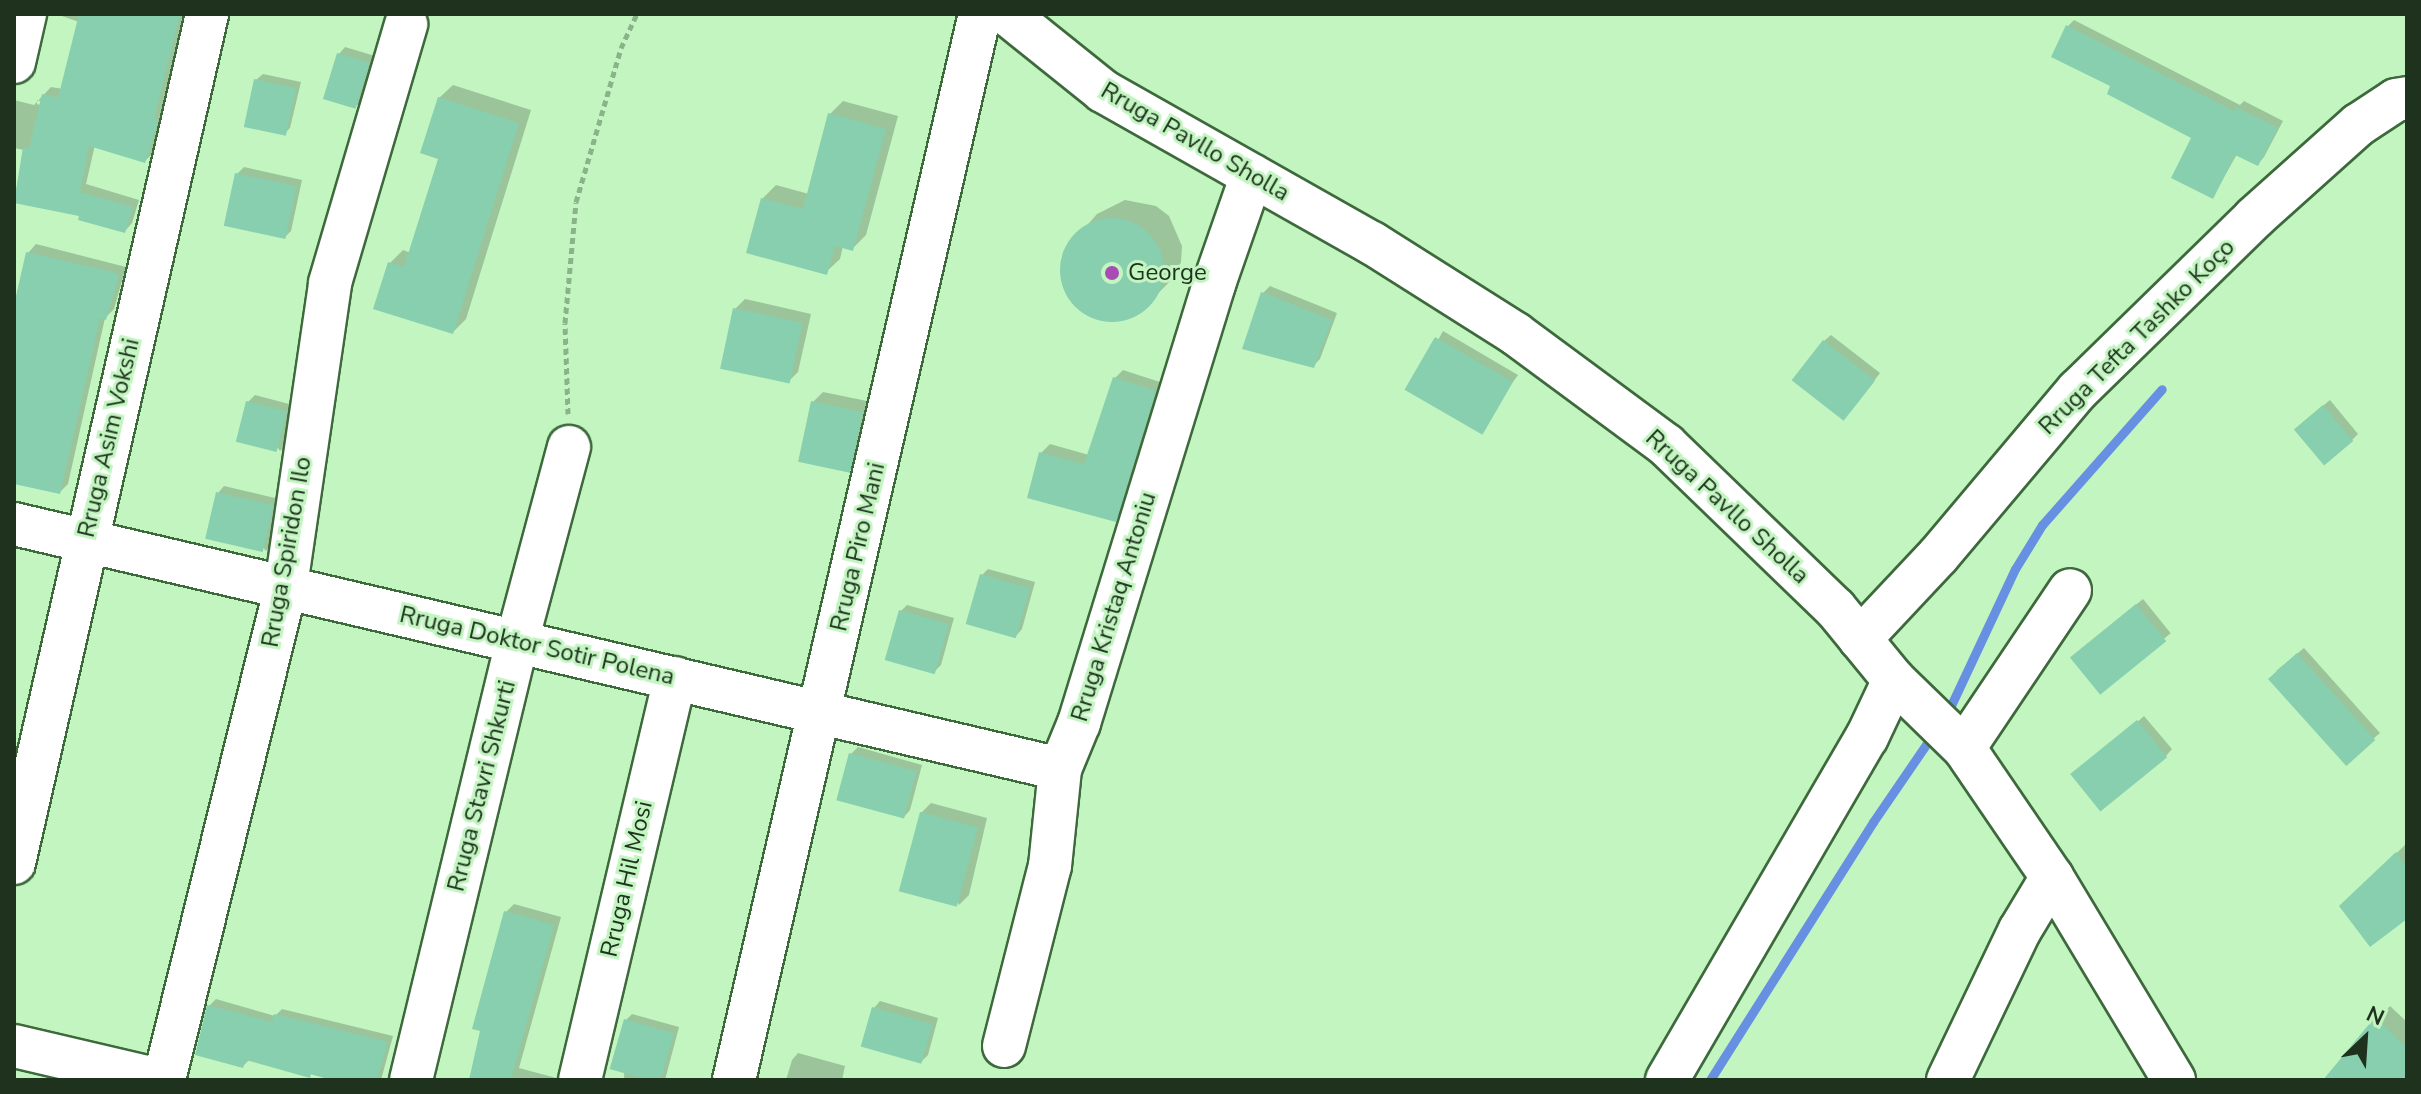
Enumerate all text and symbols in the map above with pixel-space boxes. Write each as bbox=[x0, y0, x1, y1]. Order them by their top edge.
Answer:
street label: Rruga Pavllo Sholla bbox=[1096, 76, 1294, 208]
street label: Rruga Tefta Tashko Koço bbox=[2033, 233, 2241, 441]
place label: George bbox=[1128, 259, 1207, 287]
marker: George bbox=[1103, 264, 1121, 282]
street label: Rruga Asim Vokshi bbox=[72, 336, 146, 540]
street label: Rruga Pavllo Sholla bbox=[1639, 424, 1815, 590]
street label: Rruga Spiridon Ilo bbox=[256, 454, 318, 650]
street label: Rruga Piro Mani bbox=[825, 460, 891, 634]
street label: Rruga Kristaq Antoniu bbox=[1065, 489, 1163, 725]
street label: Rruga Doktor Sotir Polena bbox=[397, 600, 677, 692]
street label: Rruga Stavri Shkurti bbox=[442, 677, 522, 895]
street label: Rruga Hil Mosi bbox=[595, 798, 659, 960]
north arrow bbox=[2325, 998, 2405, 1078]
text: N bbox=[2361, 999, 2389, 1033]

